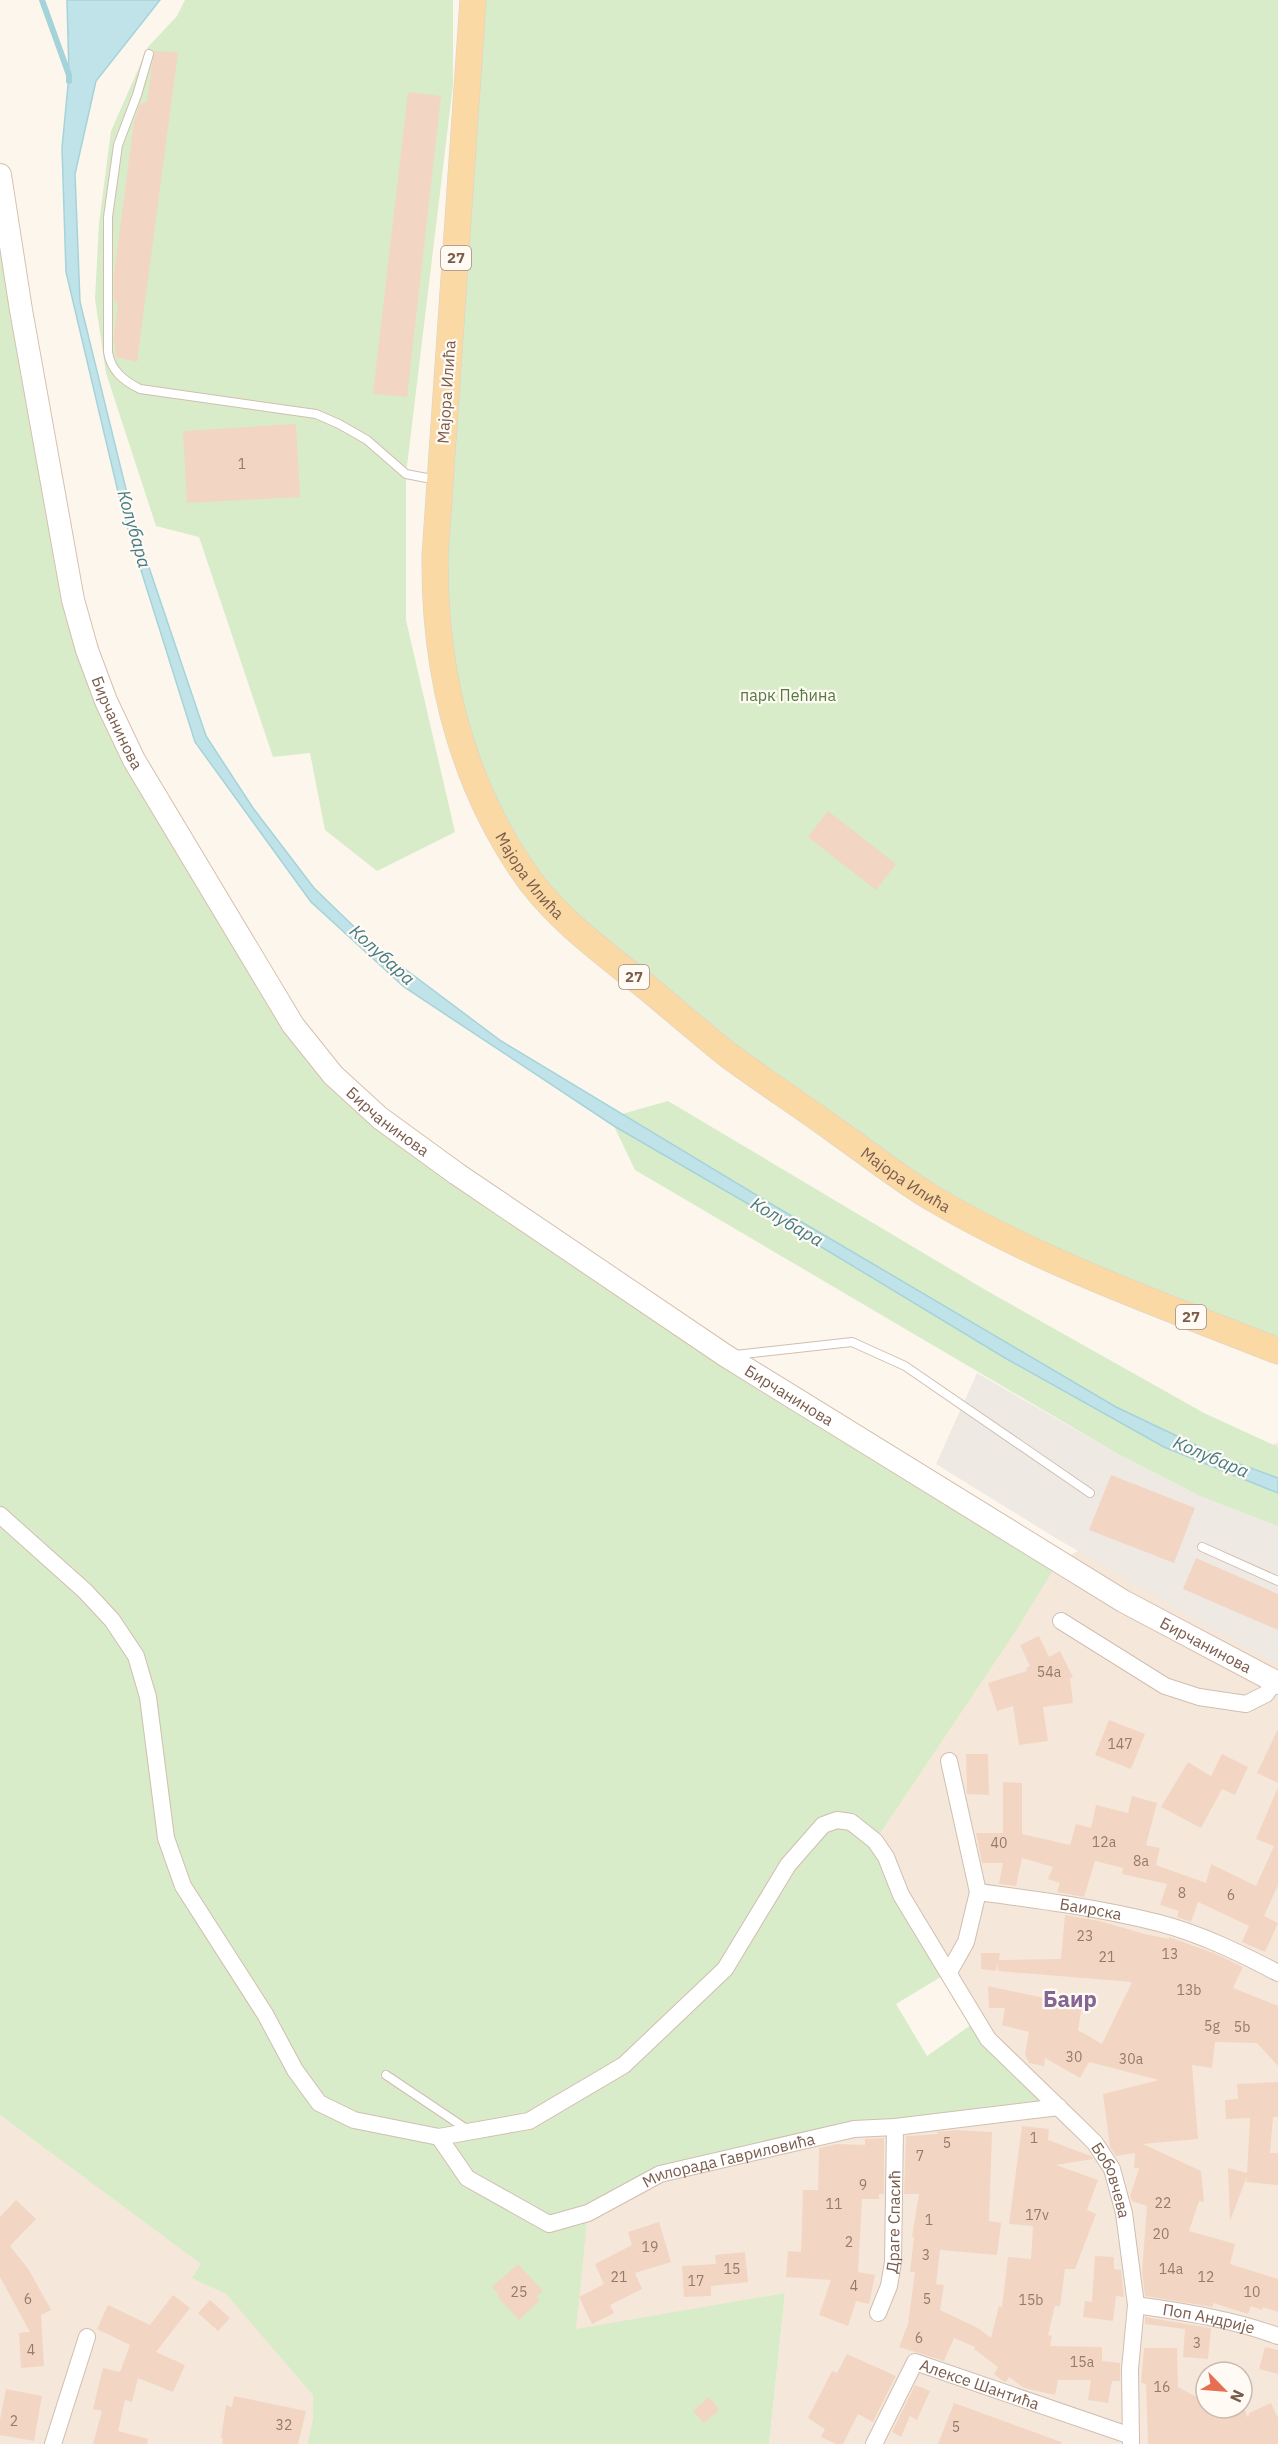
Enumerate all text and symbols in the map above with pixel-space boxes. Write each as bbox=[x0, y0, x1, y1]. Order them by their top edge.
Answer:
road number: 27 bbox=[441, 246, 471, 270]
street label: Мајора Илића bbox=[432, 339, 460, 444]
house number: 1 bbox=[238, 455, 246, 473]
water label: Колубара bbox=[112, 487, 157, 571]
street label: Бирчанинова bbox=[88, 673, 148, 774]
park label: парк Пећина bbox=[740, 685, 836, 705]
street label: Мајора Илића bbox=[491, 828, 569, 924]
water label: Колубара bbox=[345, 919, 420, 990]
road number: 27 bbox=[619, 965, 649, 989]
street label: Бирчанинова bbox=[342, 1082, 434, 1161]
street label: Мајора Илића bbox=[857, 1142, 955, 1217]
water label: Колубара bbox=[747, 1192, 828, 1252]
road number: 27 bbox=[1176, 1305, 1206, 1329]
street label: Бирчанинова bbox=[741, 1360, 838, 1430]
water label: Колубара bbox=[1170, 1430, 1253, 1483]
street label: Бирчанинова bbox=[1157, 1612, 1256, 1677]
house number: 54a bbox=[1037, 1663, 1062, 1681]
house number: 147 bbox=[1107, 1735, 1133, 1753]
house number: 12a bbox=[1092, 1833, 1117, 1851]
house number: 40 bbox=[991, 1834, 1007, 1852]
house number: 8a bbox=[1133, 1852, 1149, 1870]
house number: 8 bbox=[1178, 1884, 1186, 1902]
house number: 6 bbox=[1227, 1886, 1235, 1904]
street label: Баирска bbox=[1058, 1894, 1124, 1924]
house number: 23 bbox=[1077, 1927, 1093, 1945]
house number: 13 bbox=[1162, 1945, 1178, 1963]
house number: 21 bbox=[1099, 1948, 1115, 1966]
house number: 13b bbox=[1177, 1981, 1201, 1999]
district label: Баир bbox=[1043, 1984, 1097, 2013]
house number: 5g bbox=[1204, 2017, 1221, 2035]
house number: 5b bbox=[1234, 2018, 1250, 2036]
house number: 30 bbox=[1066, 2048, 1082, 2066]
house number: 30a bbox=[1119, 2050, 1144, 2068]
street label: Милорада Гавриловића bbox=[639, 2128, 817, 2192]
house number: 1 bbox=[1030, 2129, 1038, 2147]
house number: 5 bbox=[943, 2134, 951, 2152]
street label: Бобовчева bbox=[1087, 2138, 1135, 2220]
house number: 7 bbox=[916, 2147, 924, 2165]
street label: Драге Спасић bbox=[881, 2170, 904, 2274]
house number: 9 bbox=[859, 2176, 867, 2194]
house number: 22 bbox=[1155, 2194, 1171, 2212]
house number: 11 bbox=[826, 2195, 842, 2213]
house number: 17v bbox=[1025, 2206, 1049, 2224]
house number: 1 bbox=[925, 2211, 933, 2229]
house number: 20 bbox=[1153, 2225, 1169, 2243]
house number: 2 bbox=[845, 2233, 853, 2251]
house number: 19 bbox=[642, 2238, 658, 2256]
house number: 3 bbox=[922, 2246, 930, 2264]
house number: 15 bbox=[724, 2260, 740, 2278]
house number: 14a bbox=[1159, 2260, 1184, 2278]
house number: 21 bbox=[611, 2268, 627, 2286]
house number: 12 bbox=[1198, 2268, 1214, 2286]
house number: 17 bbox=[688, 2272, 704, 2290]
house number: 4 bbox=[850, 2277, 858, 2295]
house number: 25 bbox=[511, 2283, 527, 2301]
house number: 10 bbox=[1244, 2283, 1260, 2301]
house number: 6 bbox=[24, 2290, 32, 2308]
house number: 5 bbox=[923, 2290, 931, 2308]
house number: 15b bbox=[1019, 2291, 1043, 2309]
street label: Поп Андрије bbox=[1161, 2299, 1257, 2338]
house number: 6 bbox=[915, 2329, 923, 2347]
house number: 3 bbox=[1193, 2334, 1201, 2352]
house number: 4 bbox=[27, 2341, 35, 2359]
house number: 15a bbox=[1070, 2353, 1095, 2371]
street label: Алексе Шантића bbox=[917, 2354, 1043, 2414]
north arrow bbox=[1194, 2360, 1254, 2420]
house number: 16 bbox=[1154, 2378, 1170, 2396]
text: N bbox=[1226, 2387, 1249, 2406]
house number: 2 bbox=[10, 2412, 18, 2430]
house number: 32 bbox=[276, 2416, 292, 2434]
house number: 5 bbox=[952, 2418, 960, 2436]

